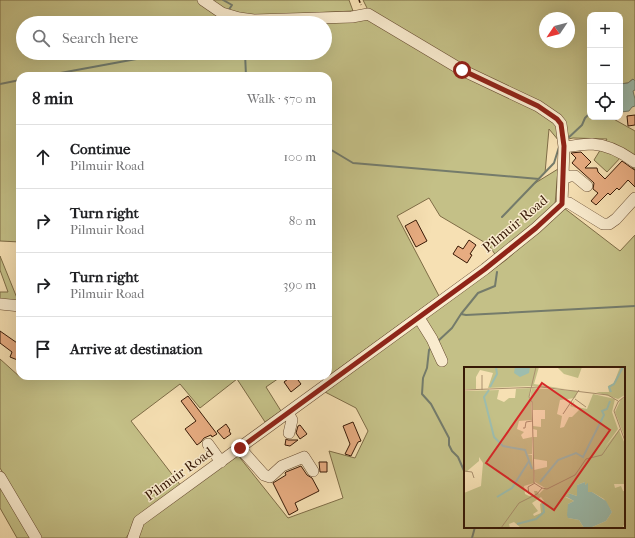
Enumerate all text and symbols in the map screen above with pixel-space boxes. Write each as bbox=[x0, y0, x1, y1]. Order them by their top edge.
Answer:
north arrow bbox=[539, 12, 575, 48]
map controls bbox=[587, 12, 623, 120]
button: + bbox=[587, 12, 623, 48]
search box bbox=[16, 16, 332, 60]
icon: search bbox=[30, 27, 52, 49]
text: Search here bbox=[62, 29, 138, 47]
button: − bbox=[587, 48, 623, 84]
route start bbox=[453, 61, 471, 79]
button: locate bbox=[587, 84, 623, 120]
text: 8 min bbox=[32, 88, 73, 108]
text: Walk · 570 m bbox=[247, 91, 316, 106]
text: Continue bbox=[70, 140, 130, 158]
icon: ahead bbox=[32, 146, 54, 168]
text: 100 m bbox=[283, 149, 316, 164]
text: Pilmuir Road bbox=[70, 158, 144, 173]
street label: Pilmuir Road bbox=[479, 191, 551, 256]
text: Turn right bbox=[70, 204, 139, 222]
icon: right bbox=[32, 210, 54, 232]
text: 80 m bbox=[289, 213, 316, 228]
text: Pilmuir Road bbox=[70, 222, 144, 237]
text: Turn right bbox=[70, 268, 139, 286]
icon: right bbox=[32, 274, 54, 296]
text: 390 m bbox=[283, 277, 316, 292]
text: Pilmuir Road bbox=[70, 286, 144, 301]
icon: arrive bbox=[32, 338, 54, 360]
text: Arrive at destination bbox=[70, 340, 202, 358]
inset map bbox=[464, 367, 625, 528]
route end bbox=[231, 439, 249, 457]
street label: Pilmuir Road bbox=[142, 443, 217, 504]

